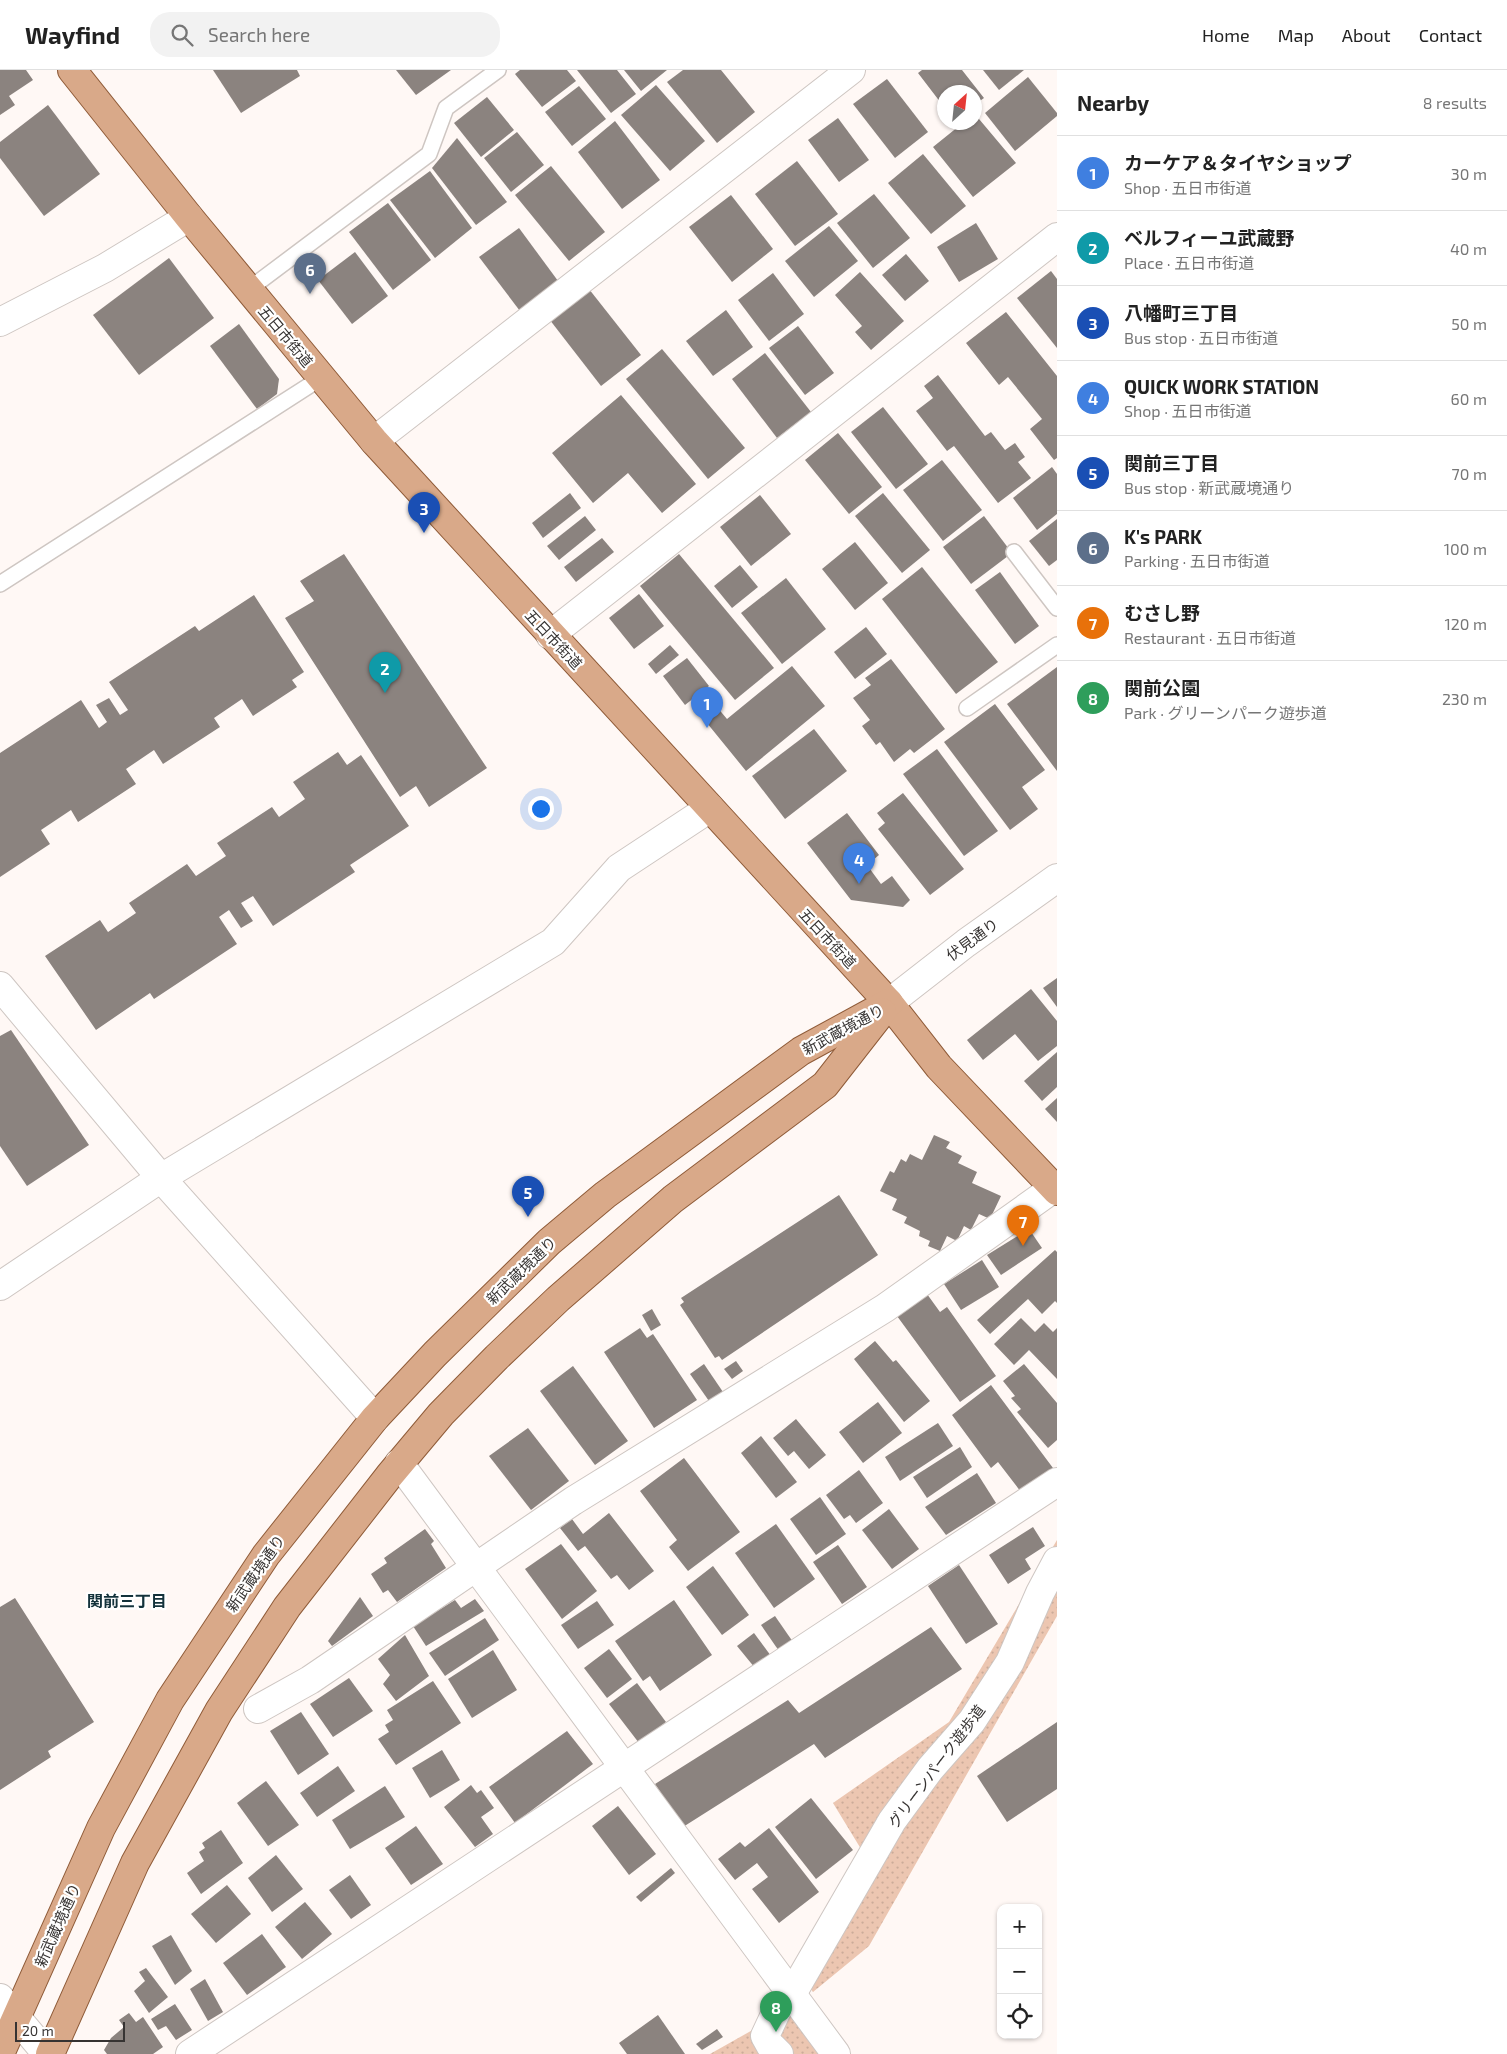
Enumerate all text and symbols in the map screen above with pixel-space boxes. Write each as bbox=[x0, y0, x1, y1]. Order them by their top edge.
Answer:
search box bbox=[150, 12, 500, 57]
text: Wayfind bbox=[25, 20, 120, 49]
icon: search bbox=[168, 21, 196, 49]
text: Search here bbox=[208, 23, 310, 46]
text: Home bbox=[1202, 24, 1250, 46]
text: Map bbox=[1278, 24, 1314, 46]
text: About bbox=[1342, 24, 1391, 46]
text: Contact bbox=[1419, 24, 1482, 46]
north arrow bbox=[937, 85, 982, 130]
text: Nearby bbox=[1077, 90, 1149, 115]
text: 8 results bbox=[1423, 93, 1487, 112]
text: カーケア＆タイヤショップ bbox=[1124, 151, 1351, 174]
text: 1 bbox=[1090, 164, 1096, 183]
text: 30 m bbox=[1451, 164, 1487, 183]
text: Shop · 五日市街道 bbox=[1124, 178, 1252, 197]
text: ベルフィーユ武蔵野 bbox=[1124, 226, 1295, 249]
text: 2 bbox=[1088, 239, 1098, 258]
text: 40 m bbox=[1450, 239, 1487, 258]
pin: 6 bbox=[294, 253, 326, 294]
text: Place · 五日市街道 bbox=[1124, 253, 1254, 272]
street label: 五日市街道 bbox=[255, 301, 317, 371]
text: 八幡町三丁目 bbox=[1124, 301, 1238, 324]
text: 3 bbox=[1088, 314, 1098, 333]
text: 50 m bbox=[1451, 314, 1487, 333]
text: Bus stop · 五日市街道 bbox=[1124, 328, 1278, 347]
text: QUICK WORK STATION bbox=[1124, 375, 1319, 398]
text: 4 bbox=[1088, 389, 1098, 408]
text: 60 m bbox=[1451, 389, 1487, 408]
text: Shop · 五日市街道 bbox=[1124, 401, 1252, 420]
text: 関前三丁目 bbox=[1124, 451, 1219, 474]
text: 5 bbox=[1089, 464, 1097, 483]
text: 70 m bbox=[1452, 464, 1487, 483]
text: Bus stop · 新武蔵境通り bbox=[1124, 478, 1294, 497]
pin: 3 bbox=[408, 492, 440, 533]
text: K's PARK bbox=[1124, 525, 1202, 548]
text: 6 bbox=[1088, 539, 1098, 558]
text: 100 m bbox=[1444, 539, 1487, 558]
text: Parking · 五日市街道 bbox=[1124, 551, 1270, 570]
text: むさし野 bbox=[1124, 601, 1200, 624]
street label: 五日市街道 bbox=[522, 605, 586, 673]
text: 7 bbox=[1089, 614, 1097, 633]
text: 120 m bbox=[1444, 614, 1487, 633]
text: Restaurant · 五日市街道 bbox=[1124, 628, 1296, 647]
pin: 2 bbox=[369, 652, 401, 693]
text: 関前公園 bbox=[1124, 676, 1200, 699]
pin: 1 bbox=[691, 687, 723, 728]
text: 8 bbox=[1088, 689, 1098, 708]
text: 230 m bbox=[1442, 689, 1487, 708]
text: Park · グリーンパーク遊歩道 bbox=[1124, 703, 1327, 722]
your location bbox=[528, 796, 554, 822]
pin: 4 bbox=[843, 843, 875, 884]
street label: 五日市街道 bbox=[796, 904, 860, 972]
street label: 伏見通り bbox=[942, 914, 1002, 964]
street label: 新武蔵境通り bbox=[799, 1000, 887, 1058]
pin: 5 bbox=[512, 1176, 544, 1217]
pin: 7 bbox=[1007, 1205, 1039, 1246]
street label: 新武蔵境通り bbox=[482, 1232, 560, 1308]
street label: 新武蔵境通り bbox=[222, 1531, 288, 1615]
district label: 関前三丁目 bbox=[87, 1591, 167, 1610]
street label: グリーンパーク遊歩道 bbox=[884, 1701, 988, 1831]
street label: 新武蔵境通り bbox=[30, 1880, 84, 1970]
map controls bbox=[997, 1904, 1042, 2039]
button: + bbox=[997, 1904, 1042, 1949]
button: − bbox=[997, 1949, 1042, 1994]
pin: 8 bbox=[760, 1991, 792, 2032]
button: locate bbox=[997, 1994, 1042, 2039]
scale bar bbox=[15, 2019, 125, 2042]
text: 20 m bbox=[22, 2022, 54, 2039]

